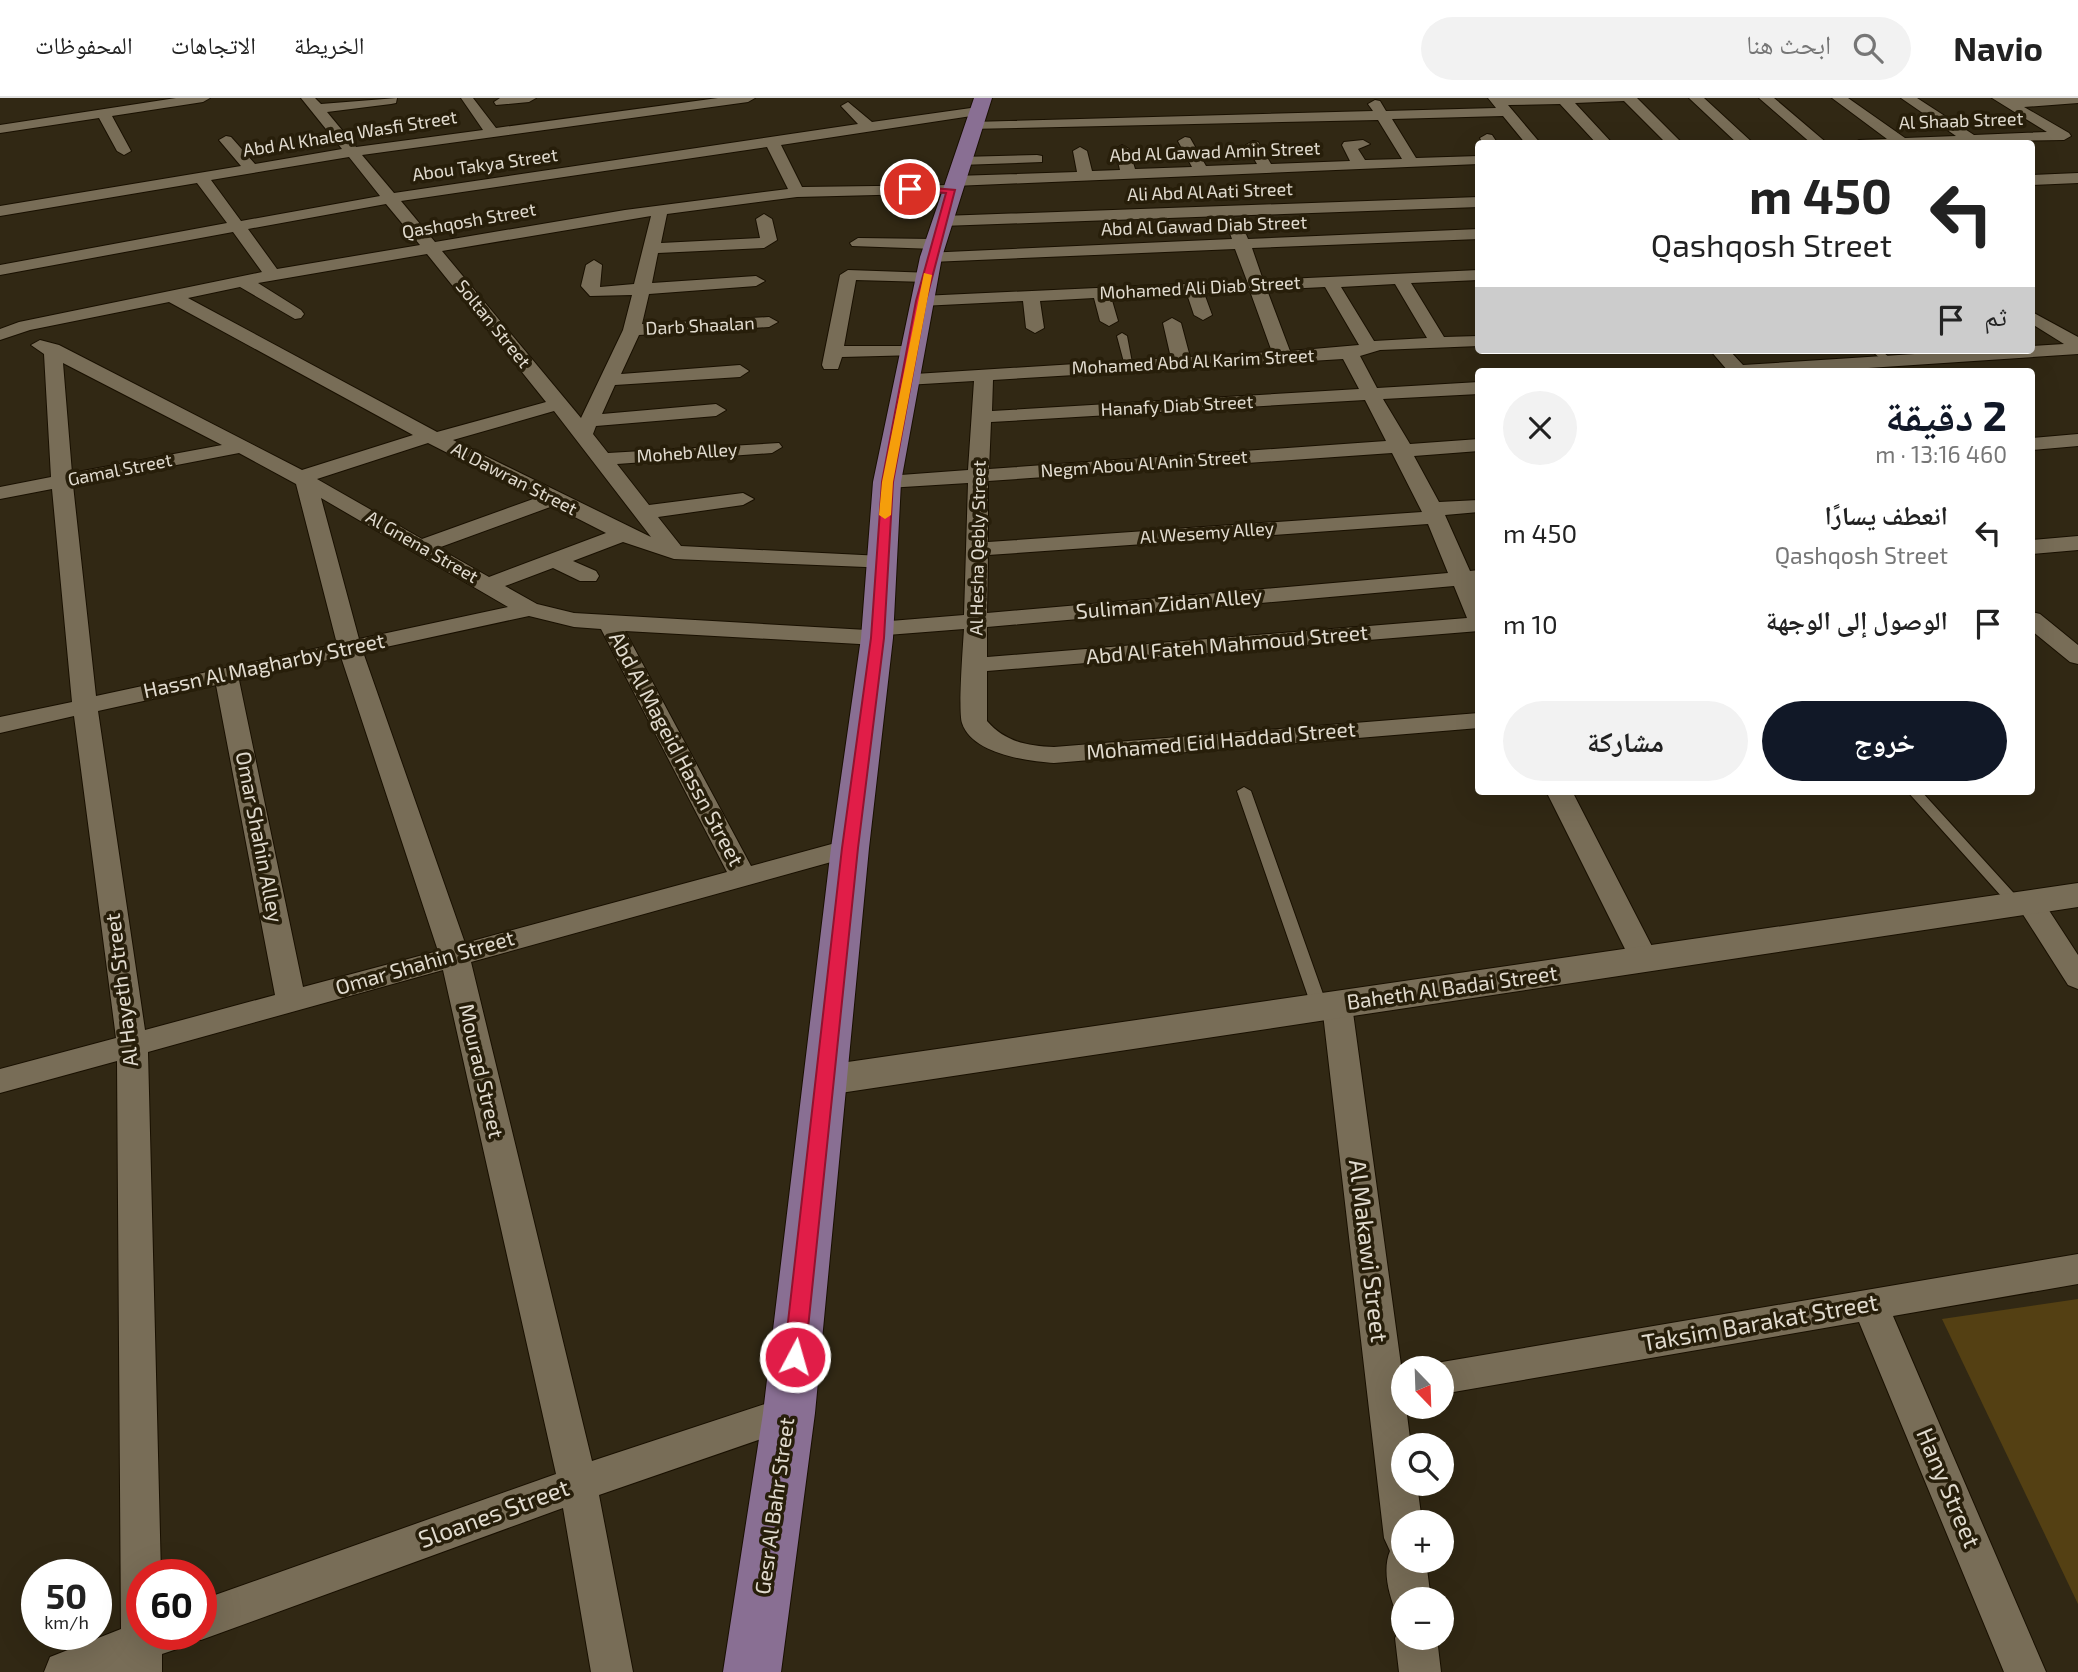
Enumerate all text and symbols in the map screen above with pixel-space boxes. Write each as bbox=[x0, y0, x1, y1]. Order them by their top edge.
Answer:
search box bbox=[1421, 17, 1911, 80]
text: ابحث هنا bbox=[1746, 28, 1831, 59]
text: Navio bbox=[1953, 28, 2043, 68]
icon: search bbox=[1849, 29, 1887, 67]
text: المحفوظات bbox=[35, 30, 133, 59]
text: الاتجاهات bbox=[171, 30, 256, 59]
text: الخريطة bbox=[294, 30, 365, 59]
street label: Abd Al Khaleq Wasfi Street bbox=[241, 105, 459, 161]
street label: Al Shaab Street bbox=[1898, 107, 2024, 133]
street label: Abd Al Gawad Amin Street bbox=[1109, 136, 1321, 166]
street label: Abou Takya Street bbox=[411, 143, 559, 185]
pin bbox=[880, 159, 940, 219]
text: 450 m bbox=[1749, 165, 1892, 224]
icon: left bbox=[1916, 168, 2007, 259]
icon: arrive bbox=[891, 170, 929, 208]
street label: Ali Abd Al Aati Street bbox=[1127, 177, 1293, 205]
street label: Qashqosh Street bbox=[400, 197, 538, 243]
street label: Abd Al Gawad Diab Street bbox=[1101, 210, 1308, 240]
text: Qashqosh Street bbox=[1651, 225, 1892, 263]
street label: Mohamed Ali Diab Street bbox=[1099, 271, 1301, 303]
street label: Soltan Street bbox=[452, 275, 536, 372]
text: ثم bbox=[1984, 300, 2007, 331]
icon: arrive bbox=[1932, 301, 1970, 339]
street label: Darb Shaalan bbox=[645, 311, 755, 339]
street label: Mohamed Abd Al Karim Street bbox=[1071, 344, 1315, 378]
text: 2 دقيقة bbox=[1885, 389, 2007, 439]
street label: Hanafy Diab Street bbox=[1100, 390, 1254, 420]
button: close bbox=[1503, 391, 1577, 465]
street label: Al Dawran Street bbox=[448, 437, 581, 519]
street label: Moheb Alley bbox=[636, 437, 739, 466]
text: 460 m · 13:16 bbox=[1875, 440, 2007, 468]
street label: Negm Abou Al Anin Street bbox=[1040, 445, 1248, 481]
street label: Gamal Street bbox=[66, 448, 174, 490]
street label: Al Hesha Qebly Street bbox=[964, 460, 990, 636]
text: انعطف يسارًا bbox=[1824, 499, 1948, 530]
street label: Al Gnena Street bbox=[362, 505, 483, 587]
icon: left bbox=[1969, 514, 2007, 552]
street label: Al Wesemy Alley bbox=[1139, 516, 1275, 548]
text: 450 m bbox=[1503, 517, 1577, 548]
text: Qashqosh Street bbox=[1775, 541, 1948, 569]
street label: Suliman Zidan Alley bbox=[1075, 582, 1263, 623]
text: الوصول إلى الوجهة bbox=[1766, 604, 1948, 635]
icon: arrive bbox=[1969, 605, 2007, 643]
text: 10 m bbox=[1503, 608, 1558, 639]
street label: Abd Al Fateh Mahmoud Street bbox=[1085, 619, 1369, 668]
street label: Hassn Al Magharby Street bbox=[141, 627, 387, 702]
street label: Abd Al Mageid Hassn Street bbox=[605, 627, 750, 870]
button: مشاركة bbox=[1503, 701, 1748, 781]
button: خروج bbox=[1762, 701, 2007, 781]
street label: Mohamed Eid Haddad Street bbox=[1085, 715, 1357, 764]
street label: Omar Shahin Alley bbox=[232, 749, 289, 924]
street label: Al Hayeth Street bbox=[99, 912, 142, 1068]
street label: Omar Shahin Street bbox=[332, 924, 517, 999]
street label: Baheth Al Badai Street bbox=[1345, 959, 1559, 1014]
street label: Mourad Street bbox=[455, 1001, 510, 1140]
street label: Al Makawi Street bbox=[1344, 1158, 1395, 1344]
street label: Taksim Barakat Street bbox=[1640, 1286, 1880, 1357]
position arrow bbox=[758, 1320, 832, 1394]
north arrow bbox=[1391, 1356, 1454, 1419]
map controls bbox=[1391, 1356, 1454, 1650]
street label: Gesr Al Bahr Street bbox=[749, 1416, 798, 1596]
street label: Hany Street bbox=[1911, 1423, 1988, 1552]
button: search bbox=[1391, 1433, 1454, 1496]
street label: Sloanes Street bbox=[414, 1472, 573, 1553]
button: + bbox=[1391, 1510, 1454, 1573]
speed limit sign: 60 bbox=[126, 1559, 217, 1650]
text: 50 bbox=[46, 1574, 87, 1616]
button: − bbox=[1391, 1587, 1454, 1650]
text: km/h bbox=[44, 1611, 89, 1633]

